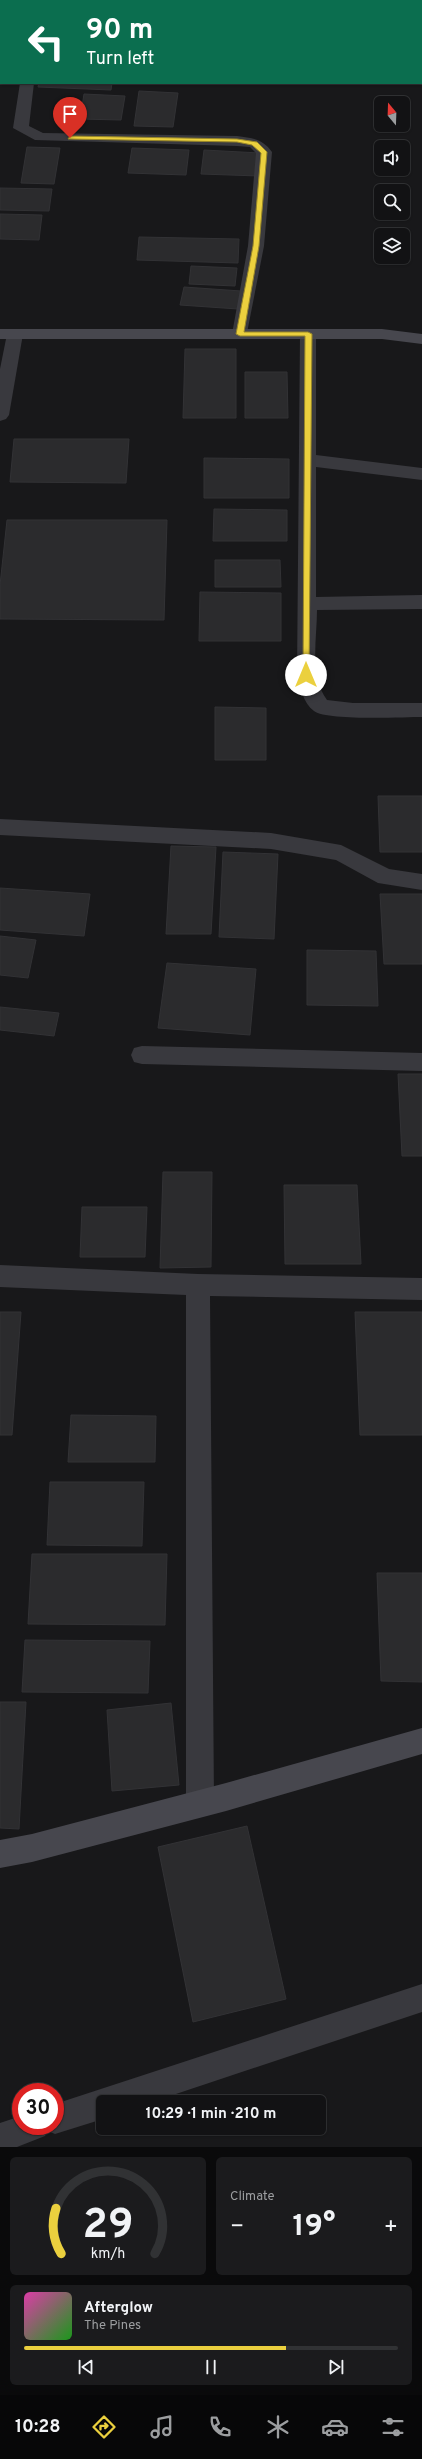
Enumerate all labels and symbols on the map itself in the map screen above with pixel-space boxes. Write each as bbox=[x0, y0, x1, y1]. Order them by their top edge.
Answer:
north arrow bbox=[374, 96, 410, 132]
pin bbox=[53, 97, 87, 138]
position arrow bbox=[285, 654, 327, 696]
speed limit sign: 30 bbox=[12, 2083, 64, 2135]

